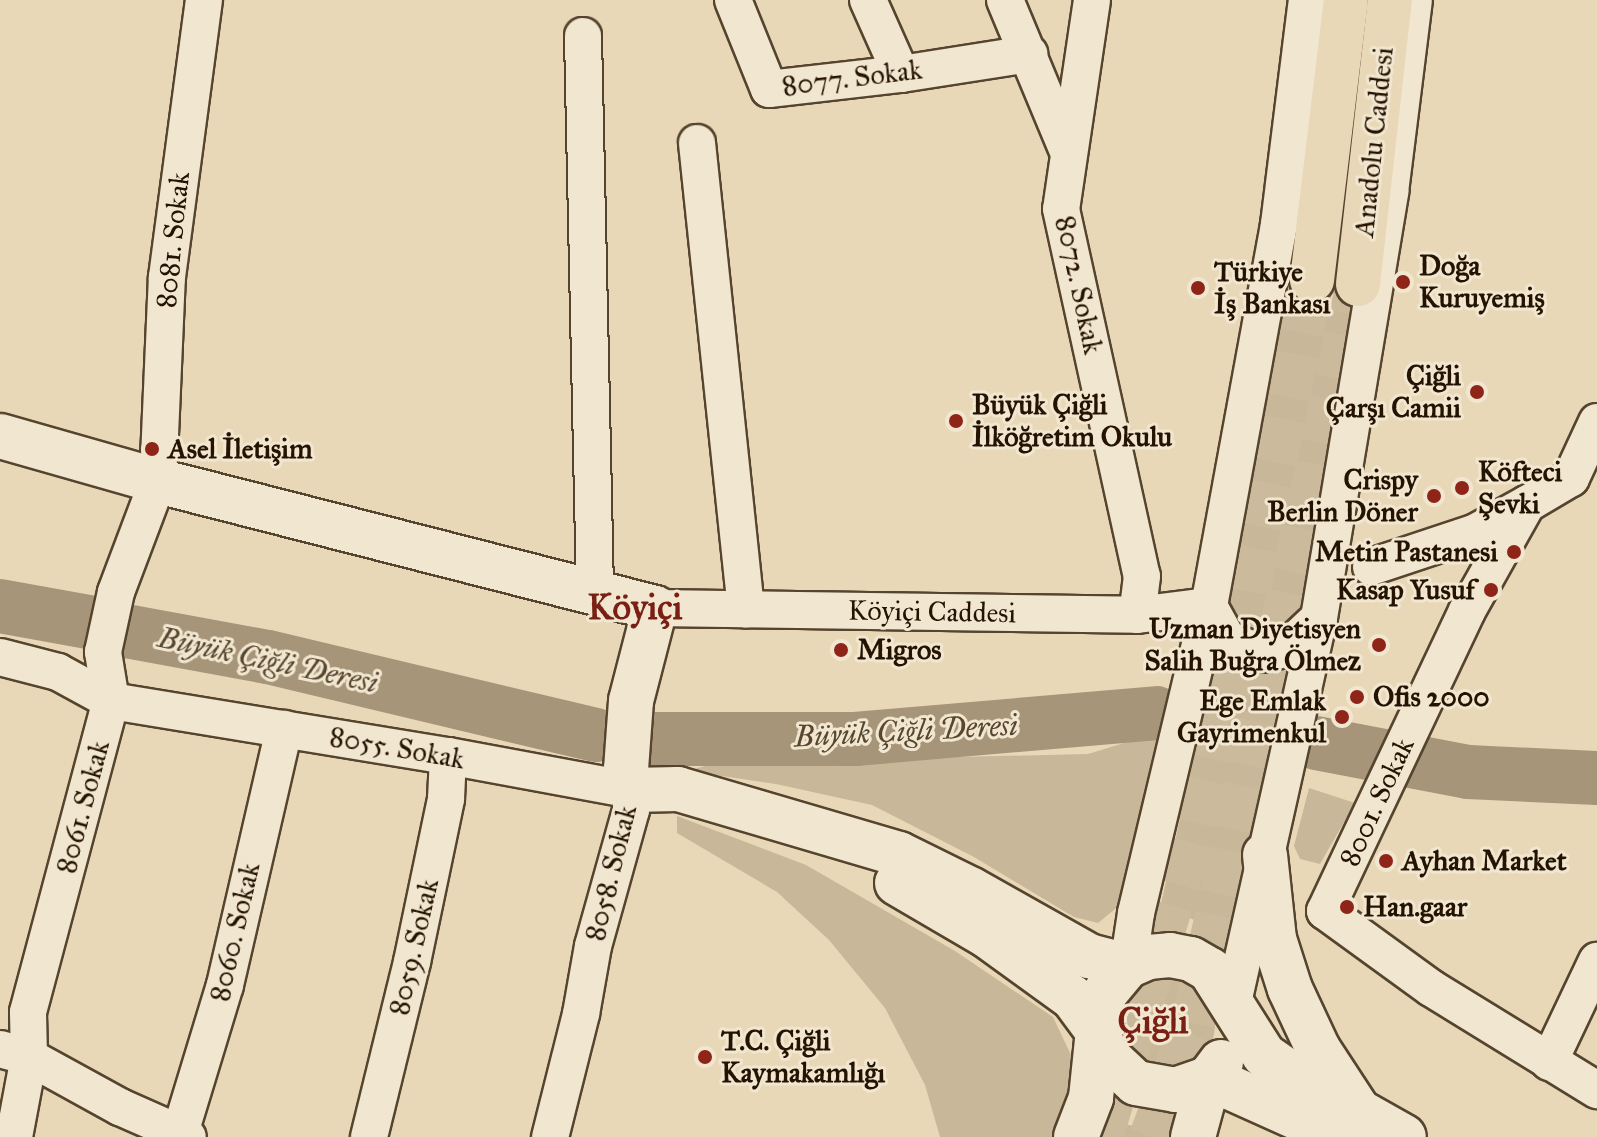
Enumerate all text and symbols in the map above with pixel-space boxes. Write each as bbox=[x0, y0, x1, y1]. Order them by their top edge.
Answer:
street label: Anadolu Caddesi bbox=[1347, 45, 1401, 239]
street label: 8077. Sokak bbox=[780, 53, 924, 103]
street label: 8081. Sokak bbox=[149, 170, 197, 310]
street label: 8072. Sokak bbox=[1048, 213, 1110, 357]
place label: Doğa Kuruyemiş bbox=[1419, 249, 1545, 315]
place label: Türkiye İş Bankası bbox=[1214, 255, 1330, 321]
marker: Doğa Kuruyemiş bbox=[1394, 273, 1412, 291]
marker: Türkiye İş Bankası bbox=[1189, 279, 1207, 297]
place label: Çiğli Çarşı Camii bbox=[1326, 359, 1461, 425]
marker: Çiğli Çarşı Camii bbox=[1468, 383, 1486, 401]
place label: Büyük Çiğli İlköğretim Okulu bbox=[972, 388, 1172, 454]
marker: Büyük Çiğli İlköğretim Okulu bbox=[947, 412, 965, 430]
place label: Asel İletişim bbox=[168, 432, 313, 466]
marker: Asel İletişim bbox=[143, 440, 161, 458]
place label: Köfteci Şevki bbox=[1478, 455, 1562, 521]
place label: Crispy Berlin Döner bbox=[1267, 463, 1418, 529]
marker: Köfteci Şevki bbox=[1453, 479, 1471, 497]
marker: Crispy Berlin Döner bbox=[1425, 487, 1443, 505]
place label: Metin Pastanesi bbox=[1315, 535, 1498, 569]
marker: Metin Pastanesi bbox=[1505, 543, 1523, 561]
place label: Kasap Yusuf bbox=[1336, 573, 1475, 607]
marker: Kasap Yusuf bbox=[1482, 581, 1500, 599]
district label: Köyiçi bbox=[588, 586, 682, 630]
street label: Köyiçi Caddesi bbox=[848, 594, 1016, 630]
place label: Uzman Diyetisyen Salih Buğra Ölmez bbox=[1144, 612, 1361, 678]
water label: Büyük Çiğli Deresi bbox=[155, 619, 381, 701]
place label: Migros bbox=[857, 633, 942, 667]
marker: Uzman Diyetisyen Salih Buğra Ölmez bbox=[1368, 634, 1390, 656]
marker: Migros bbox=[832, 641, 850, 659]
place label: Ofis 2000 bbox=[1373, 680, 1489, 714]
place label: Ege Emlak Gayrimenkul bbox=[1177, 684, 1326, 750]
marker: Ofis 2000 bbox=[1348, 688, 1366, 706]
water label: Büyük Çiğli Deresi bbox=[793, 707, 1019, 755]
marker: Ege Emlak Gayrimenkul bbox=[1333, 708, 1351, 726]
street label: 8055. Sokak bbox=[327, 720, 467, 776]
street label: 8001. Sokak bbox=[1333, 732, 1421, 872]
street label: 8061. Sokak bbox=[49, 737, 117, 877]
street label: 8058. Sokak bbox=[578, 801, 644, 945]
place label: Ayhan Market bbox=[1402, 844, 1567, 878]
marker: Ayhan Market bbox=[1377, 852, 1395, 870]
street label: 8060. Sokak bbox=[203, 859, 267, 1005]
street label: 8059. Sokak bbox=[382, 875, 446, 1019]
place label: Han.gaar bbox=[1363, 890, 1467, 924]
marker: Han.gaar bbox=[1338, 898, 1356, 916]
district label: Çiğli bbox=[1118, 1000, 1188, 1044]
place label: T.C. Çiğli Kaymakamlığı bbox=[721, 1024, 885, 1090]
marker: T.C. Çiğli Kaymakamlığı bbox=[696, 1048, 714, 1066]

